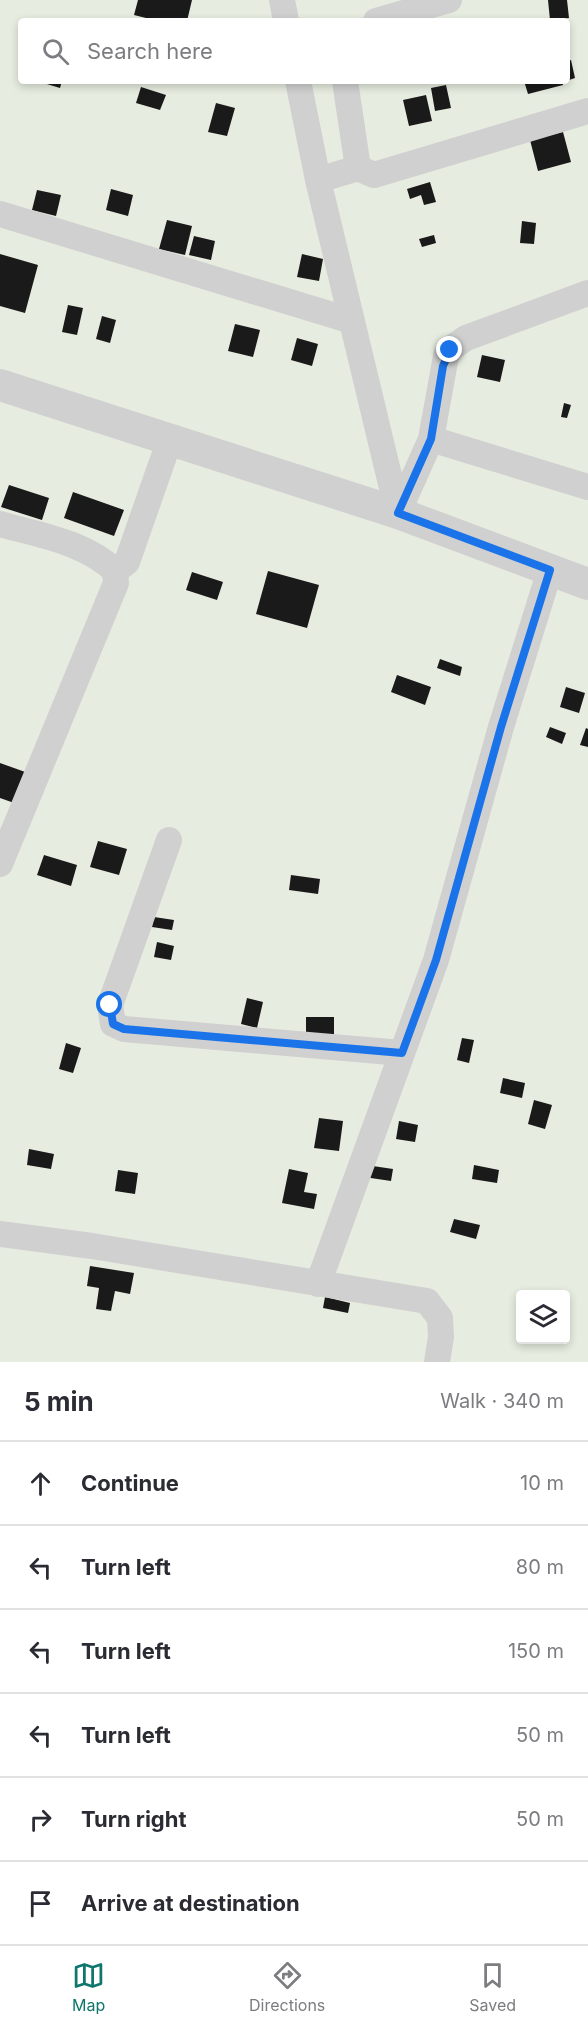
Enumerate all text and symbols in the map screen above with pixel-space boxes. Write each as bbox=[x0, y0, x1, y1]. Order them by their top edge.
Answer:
search box bbox=[18, 18, 570, 84]
icon: search bbox=[39, 35, 72, 68]
text: Search here bbox=[87, 38, 213, 64]
route end bbox=[436, 336, 462, 362]
route start bbox=[96, 991, 122, 1017]
map controls bbox=[516, 1290, 570, 1344]
button: layers bbox=[516, 1290, 570, 1344]
text: 5 min bbox=[24, 1386, 94, 1417]
text: Walk · 340 m bbox=[440, 1389, 564, 1413]
icon: ahead bbox=[24, 1467, 57, 1500]
text: Continue bbox=[81, 1470, 179, 1496]
text: 10 m bbox=[520, 1471, 564, 1495]
icon: left bbox=[24, 1551, 57, 1584]
text: Turn left bbox=[81, 1554, 171, 1580]
text: 80 m bbox=[516, 1555, 564, 1579]
icon: left bbox=[24, 1635, 57, 1668]
text: Turn left bbox=[81, 1638, 171, 1664]
text: 150 m bbox=[508, 1639, 564, 1663]
icon: left bbox=[24, 1719, 57, 1752]
text: Turn left bbox=[81, 1722, 171, 1748]
text: 50 m bbox=[516, 1723, 564, 1747]
icon: right bbox=[24, 1803, 57, 1836]
text: Turn right bbox=[81, 1806, 187, 1832]
text: 50 m bbox=[516, 1807, 564, 1831]
icon: arrive bbox=[24, 1887, 57, 1920]
text: Arrive at destination bbox=[81, 1890, 300, 1916]
tab: Map bbox=[72, 1959, 105, 2015]
tab: Directions bbox=[249, 1959, 325, 2015]
tab: Saved bbox=[469, 1959, 516, 2015]

